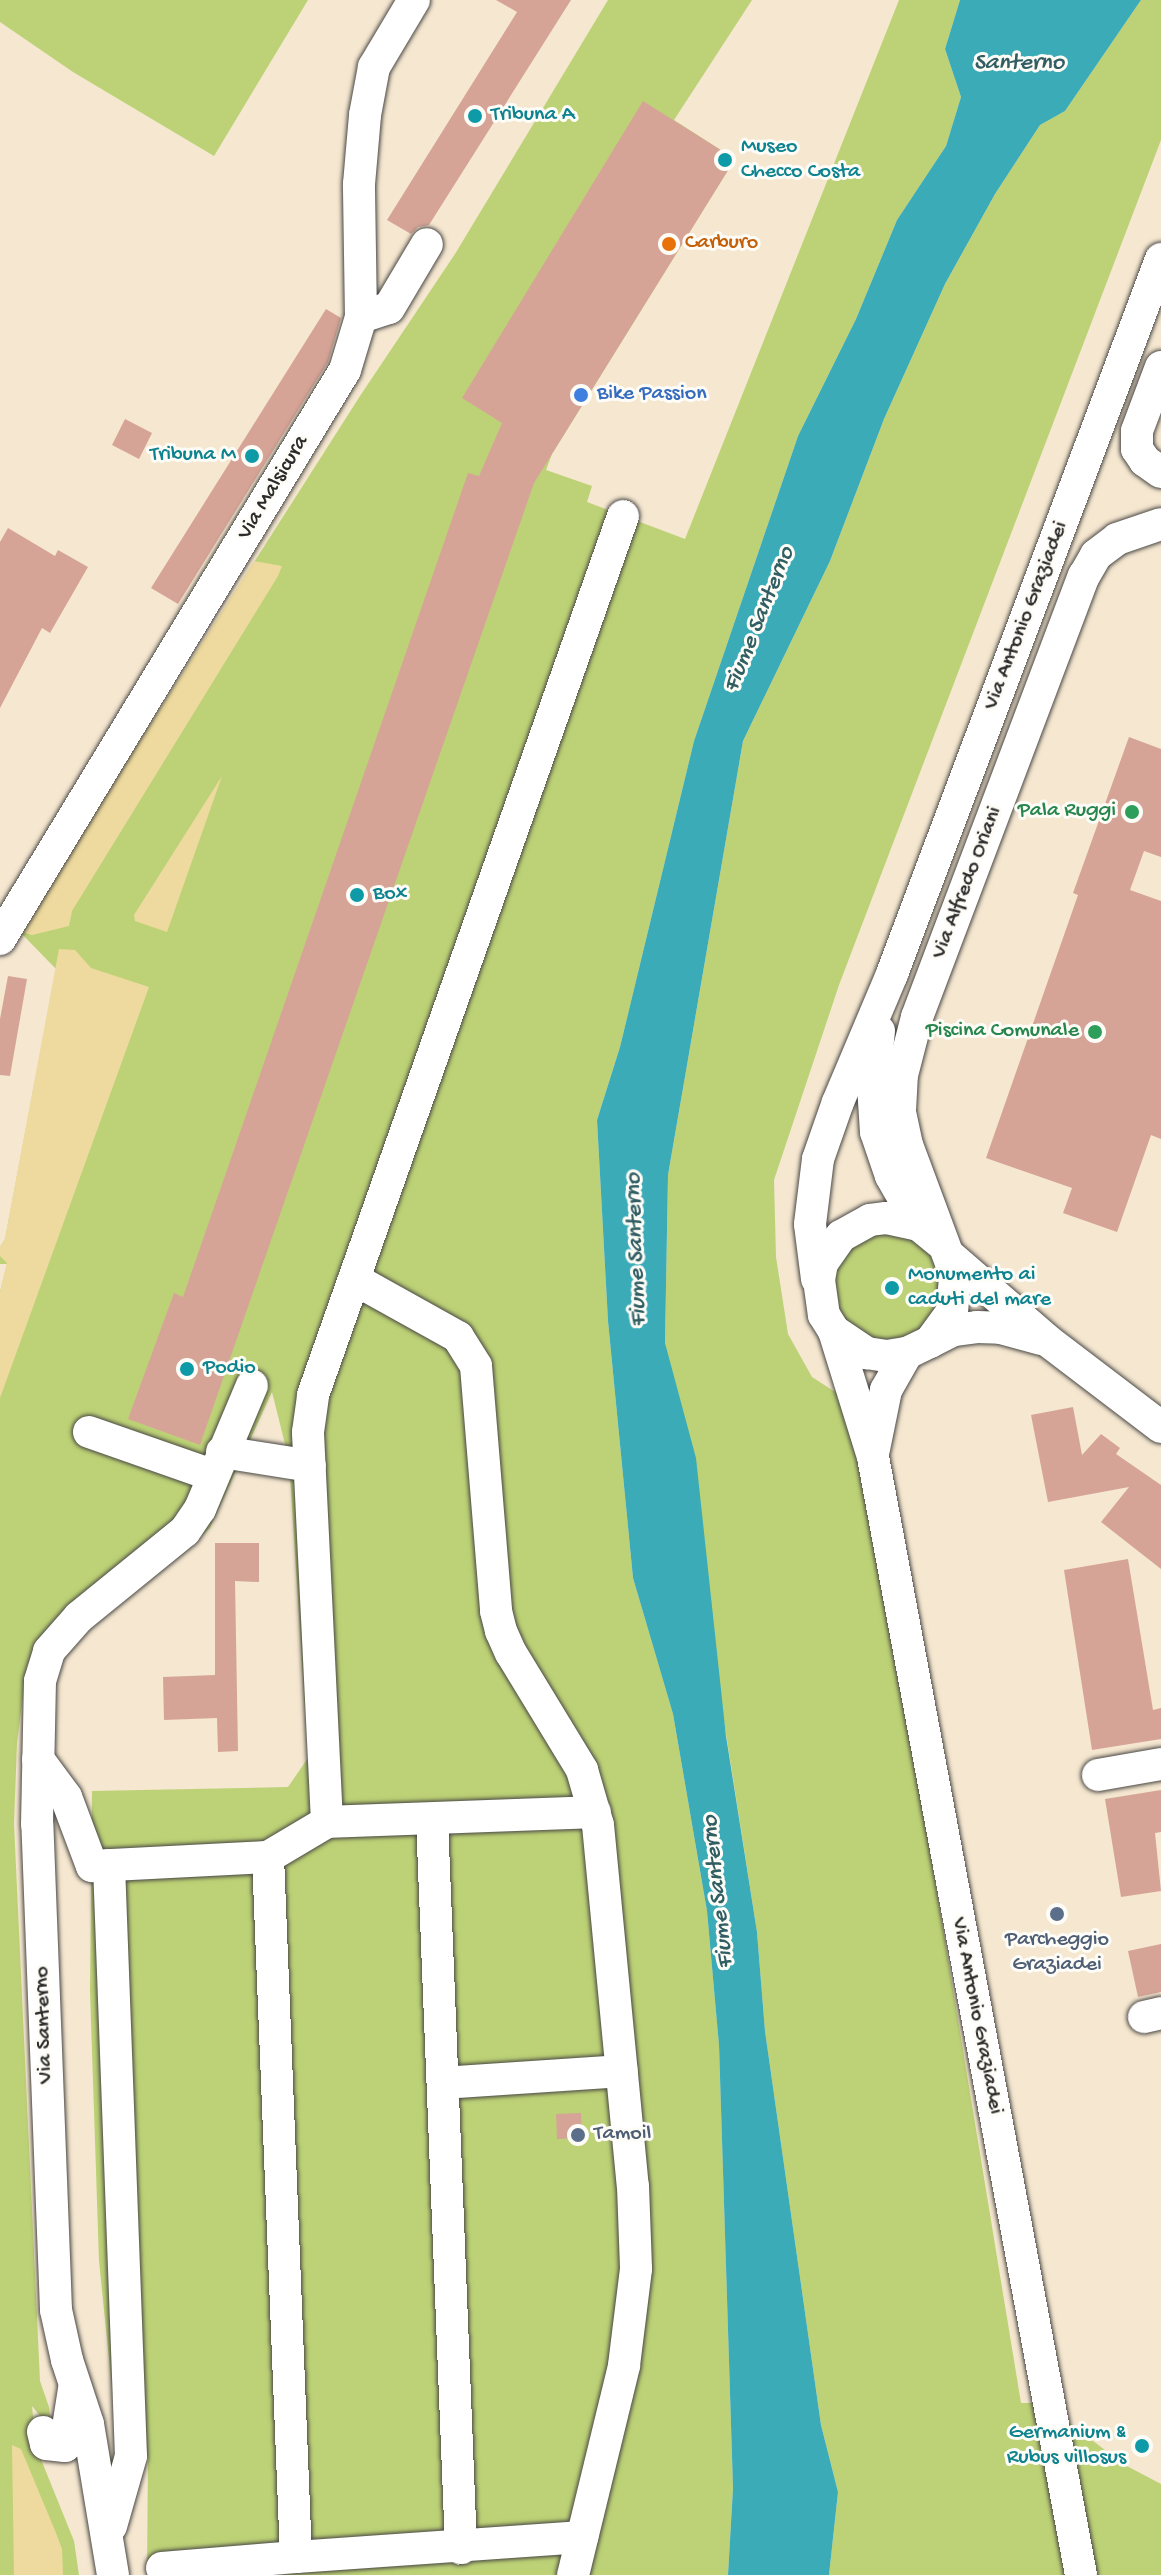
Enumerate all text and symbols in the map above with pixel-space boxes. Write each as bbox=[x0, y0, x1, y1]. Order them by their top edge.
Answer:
water label: Santerno bbox=[974, 50, 1064, 78]
place label: Tribuna A bbox=[491, 103, 575, 129]
marker: Tribuna A bbox=[466, 107, 484, 125]
place label: Museo Checco Costa bbox=[741, 134, 860, 186]
marker: Museo Checco Costa bbox=[716, 151, 734, 169]
place label: Carburo bbox=[685, 231, 758, 257]
marker: Carburo bbox=[660, 235, 678, 253]
place label: Bike Passion bbox=[597, 382, 707, 408]
marker: Bike Passion bbox=[572, 386, 590, 404]
street label: Via Malsicura bbox=[232, 431, 316, 545]
place label: Tribuna M bbox=[150, 443, 236, 469]
marker: Tribuna M bbox=[243, 447, 261, 465]
street label: Via Antonio Graziadei bbox=[979, 518, 1075, 714]
water label: Fiume Santerno bbox=[718, 543, 802, 697]
place label: Pala Ruggi bbox=[1018, 799, 1116, 825]
street label: Via Alfredo Oriani bbox=[927, 803, 1009, 963]
marker: Pala Ruggi bbox=[1123, 803, 1141, 821]
place label: Box bbox=[373, 882, 407, 908]
marker: Box bbox=[348, 886, 366, 904]
place label: Piscina Comunale bbox=[926, 1019, 1079, 1045]
marker: Piscina Comunale bbox=[1086, 1023, 1104, 1041]
water label: Fiume Santerno bbox=[620, 1172, 654, 1328]
place label: Monumento ai caduti del mare bbox=[908, 1262, 1051, 1314]
marker: Monumento ai caduti del mare bbox=[883, 1279, 901, 1297]
place label: Podio bbox=[203, 1356, 256, 1382]
marker: Podio bbox=[178, 1360, 196, 1378]
water label: Fiume Santerno bbox=[697, 1814, 741, 1970]
marker: Parcheggio Graziadei bbox=[1048, 1905, 1066, 1923]
street label: Via Antonio Graziadei bbox=[944, 1915, 1008, 2117]
place label: Parcheggio Graziadei bbox=[1005, 1927, 1109, 1978]
street label: Via Santerno bbox=[30, 1966, 60, 2084]
place label: Tamoil bbox=[594, 2122, 651, 2148]
marker: Tamoil bbox=[569, 2126, 587, 2144]
place label: Germanium & Rubus villosus bbox=[1007, 2420, 1126, 2472]
marker: Germanium & Rubus villosus bbox=[1133, 2437, 1151, 2455]

